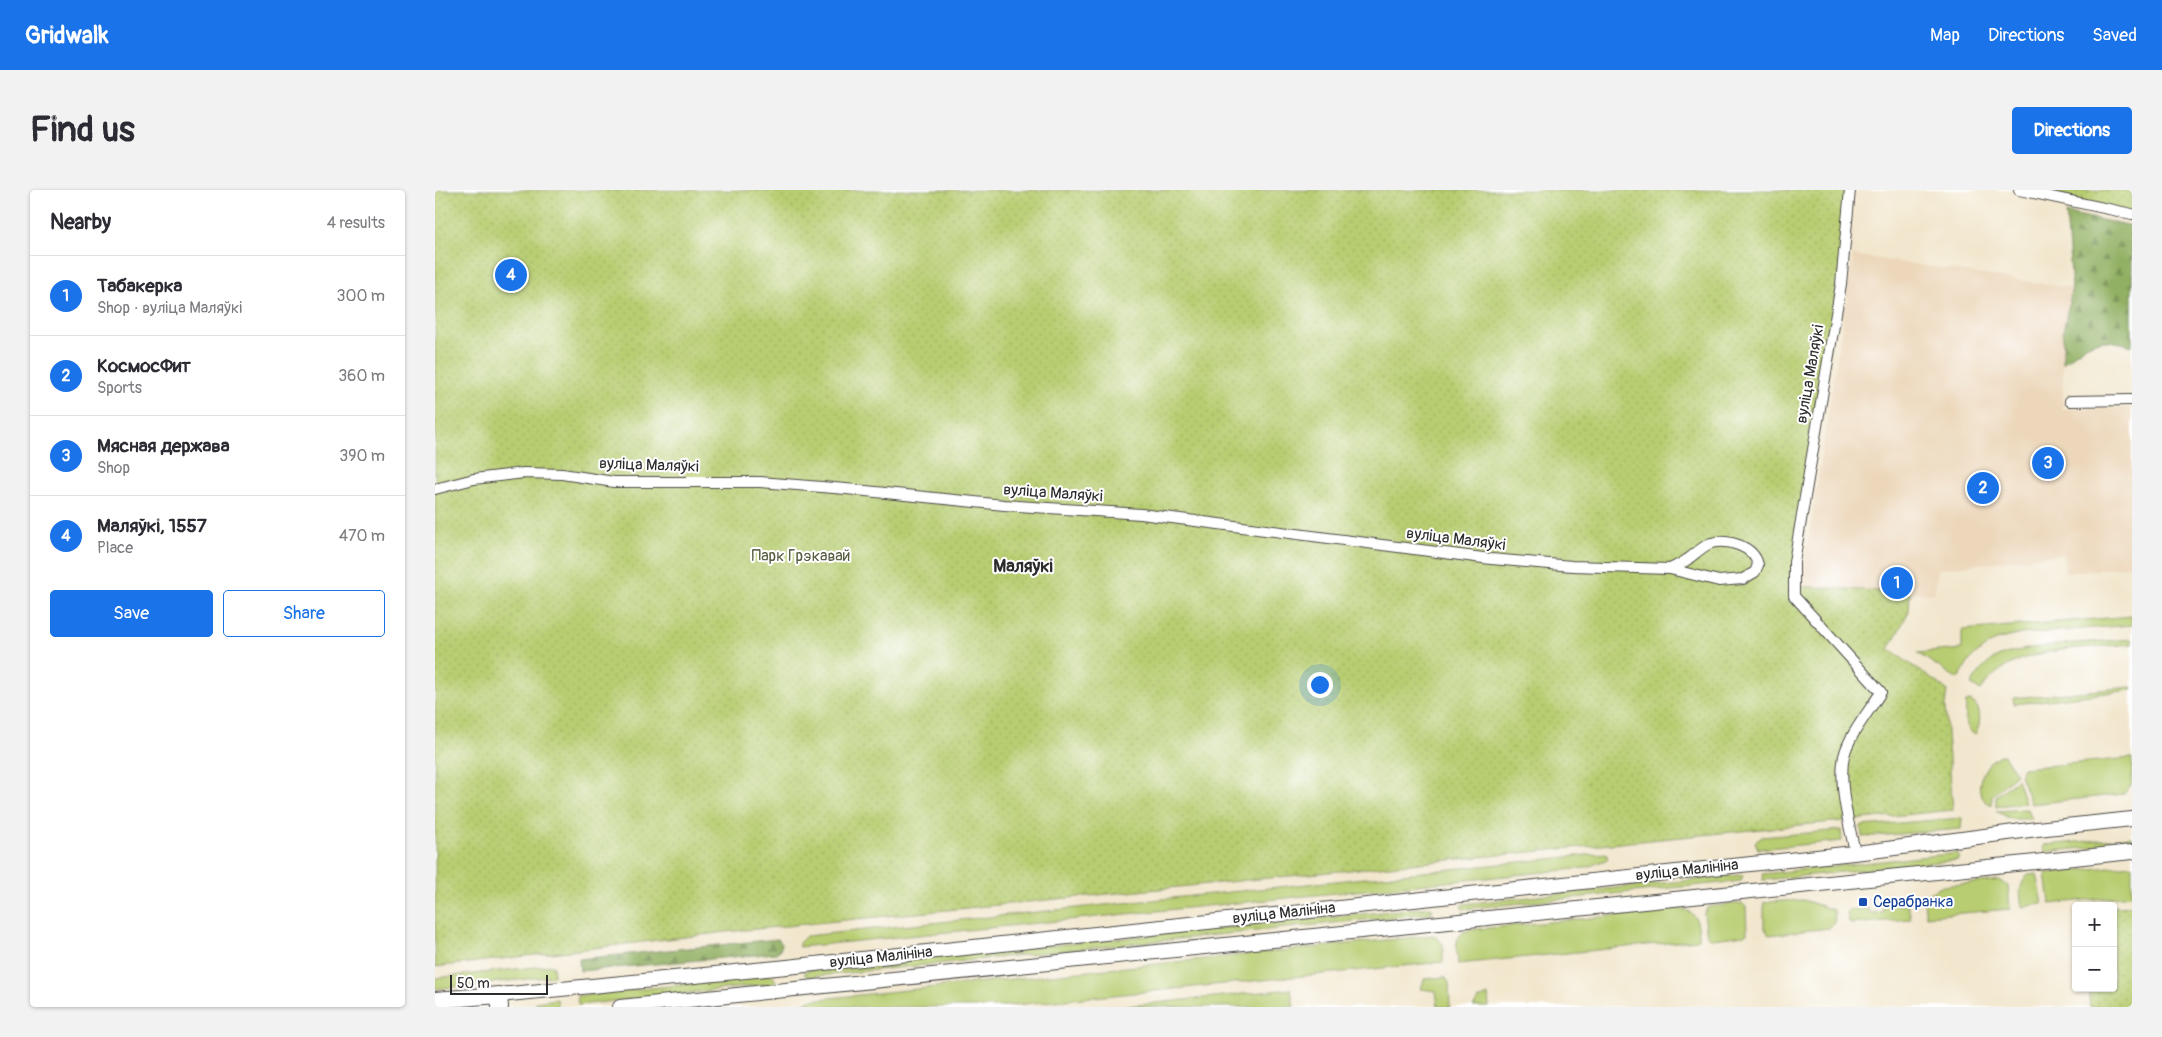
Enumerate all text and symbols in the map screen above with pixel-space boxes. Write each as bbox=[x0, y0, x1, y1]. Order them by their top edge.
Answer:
text: Gridwalk bbox=[25, 21, 109, 50]
text: Map bbox=[1930, 24, 1960, 47]
text: Directions bbox=[1988, 24, 2064, 47]
text: Saved bbox=[2092, 24, 2137, 47]
button: Directions bbox=[2012, 107, 2132, 154]
text: Find us bbox=[30, 108, 135, 152]
text: Nearby bbox=[50, 209, 111, 236]
text: 4 results bbox=[327, 213, 385, 233]
pin: 4 bbox=[495, 256, 527, 294]
text: Табакерка bbox=[97, 274, 182, 298]
text: 1 bbox=[63, 286, 69, 306]
text: 300 m bbox=[337, 286, 385, 306]
text: Shop · вуліца Маляўкі bbox=[97, 298, 242, 318]
street label: вуліца Маляўкі bbox=[1791, 323, 1829, 425]
text: КосмосФит bbox=[97, 354, 191, 378]
text: 2 bbox=[62, 366, 70, 386]
text: 360 m bbox=[338, 366, 385, 386]
text: Sports bbox=[97, 378, 142, 398]
text: Мясная держава bbox=[97, 434, 230, 458]
pin: 3 bbox=[2032, 444, 2064, 482]
text: 3 bbox=[62, 446, 70, 466]
text: 390 m bbox=[339, 446, 385, 466]
street label: вуліца Маляўкі bbox=[599, 453, 699, 477]
text: Shop bbox=[97, 458, 130, 478]
pin: 2 bbox=[1967, 469, 1999, 507]
street label: вуліца Маляўкі bbox=[1003, 480, 1104, 506]
text: Маляўкі, 1557 bbox=[97, 514, 207, 538]
street label: вуліца Маляўкі bbox=[1405, 523, 1507, 555]
text: 4 bbox=[61, 526, 71, 546]
text: 470 m bbox=[339, 526, 385, 546]
text: Place bbox=[97, 538, 133, 558]
park label: Парк Грэкавай bbox=[752, 546, 850, 566]
district label: Маляўкі bbox=[993, 555, 1053, 578]
pin: 1 bbox=[1881, 564, 1913, 602]
button: Save bbox=[50, 590, 213, 637]
button: Share bbox=[223, 590, 385, 637]
your location bbox=[1307, 672, 1333, 698]
street label: вуліца Малініна bbox=[1635, 855, 1739, 885]
place label: Серабранка bbox=[1873, 892, 1953, 912]
marker: Серабранка bbox=[1857, 896, 1869, 908]
street label: вуліца Малініна bbox=[1232, 898, 1336, 928]
map controls bbox=[2072, 902, 2117, 992]
button: + bbox=[2072, 902, 2117, 947]
street label: вуліца Малініна bbox=[829, 942, 933, 972]
button: − bbox=[2072, 947, 2117, 992]
scale bar bbox=[450, 972, 547, 995]
text: 50 m bbox=[457, 975, 490, 992]

